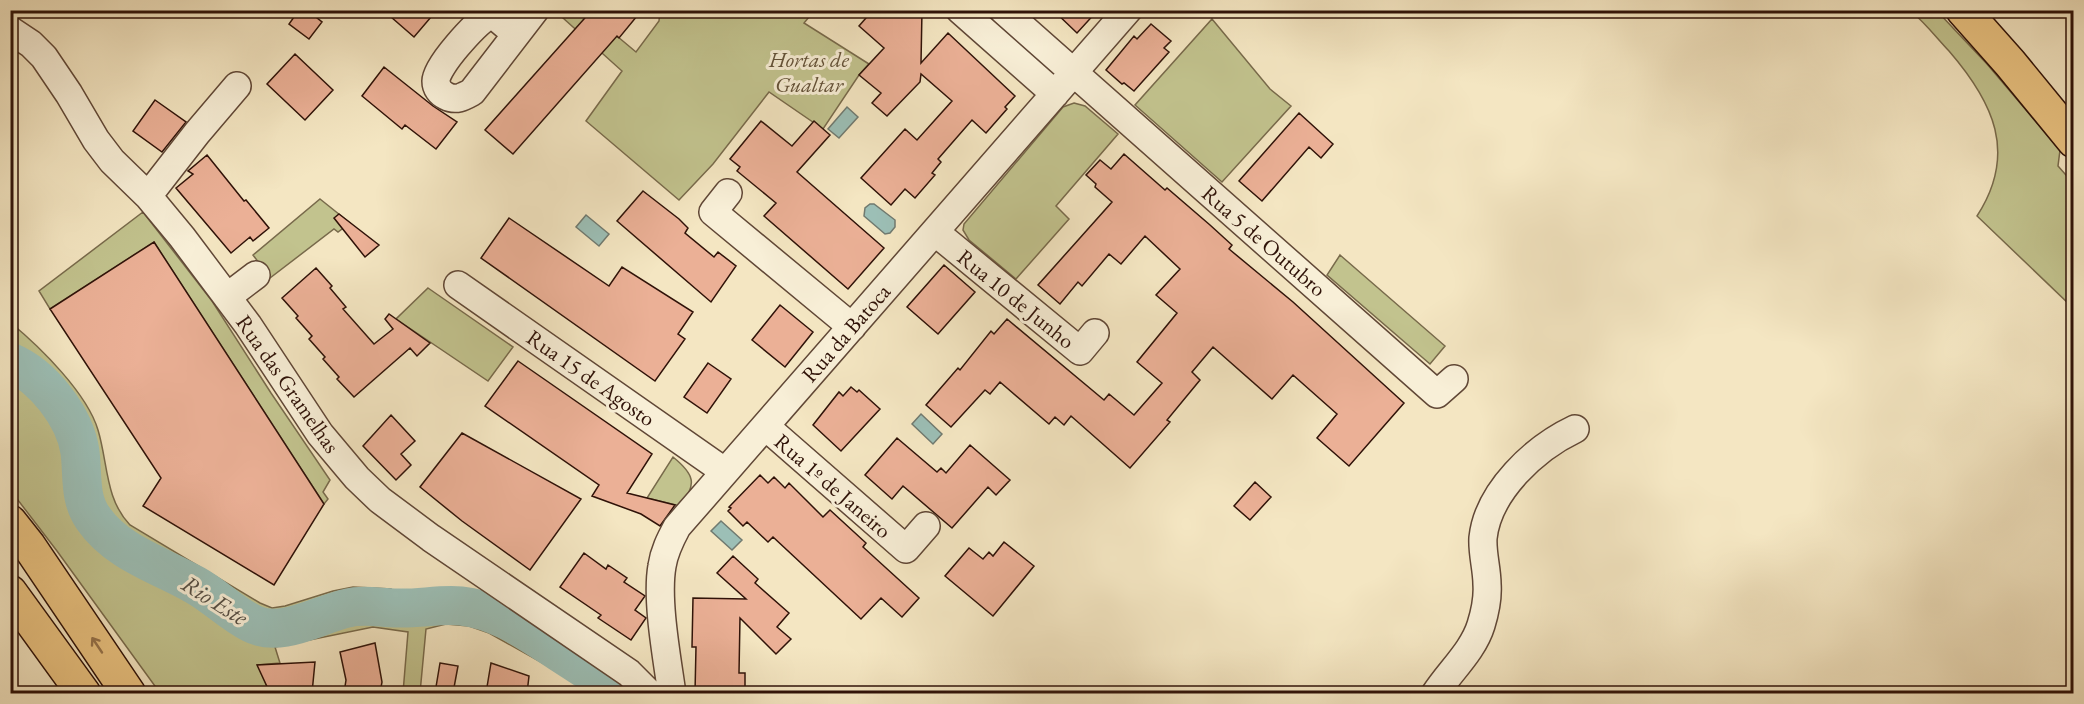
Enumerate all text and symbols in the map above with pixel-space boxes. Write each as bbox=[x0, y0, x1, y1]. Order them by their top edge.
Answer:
park label: Hortas de Gualtar bbox=[768, 45, 849, 99]
street label: Rua 5 de Outubro bbox=[1196, 179, 1332, 303]
street label: Rua 10 de Junho bbox=[951, 243, 1081, 355]
street label: Rua da Batoca bbox=[795, 277, 897, 388]
street label: Rua das Gramelhas bbox=[230, 309, 346, 459]
street label: Rua 15 de Agosto bbox=[521, 323, 661, 433]
street label: Rua 1º de Janeiro bbox=[768, 427, 898, 545]
water label: Rio Este bbox=[176, 568, 255, 633]
one-way arrow bbox=[90, 637, 102, 654]

